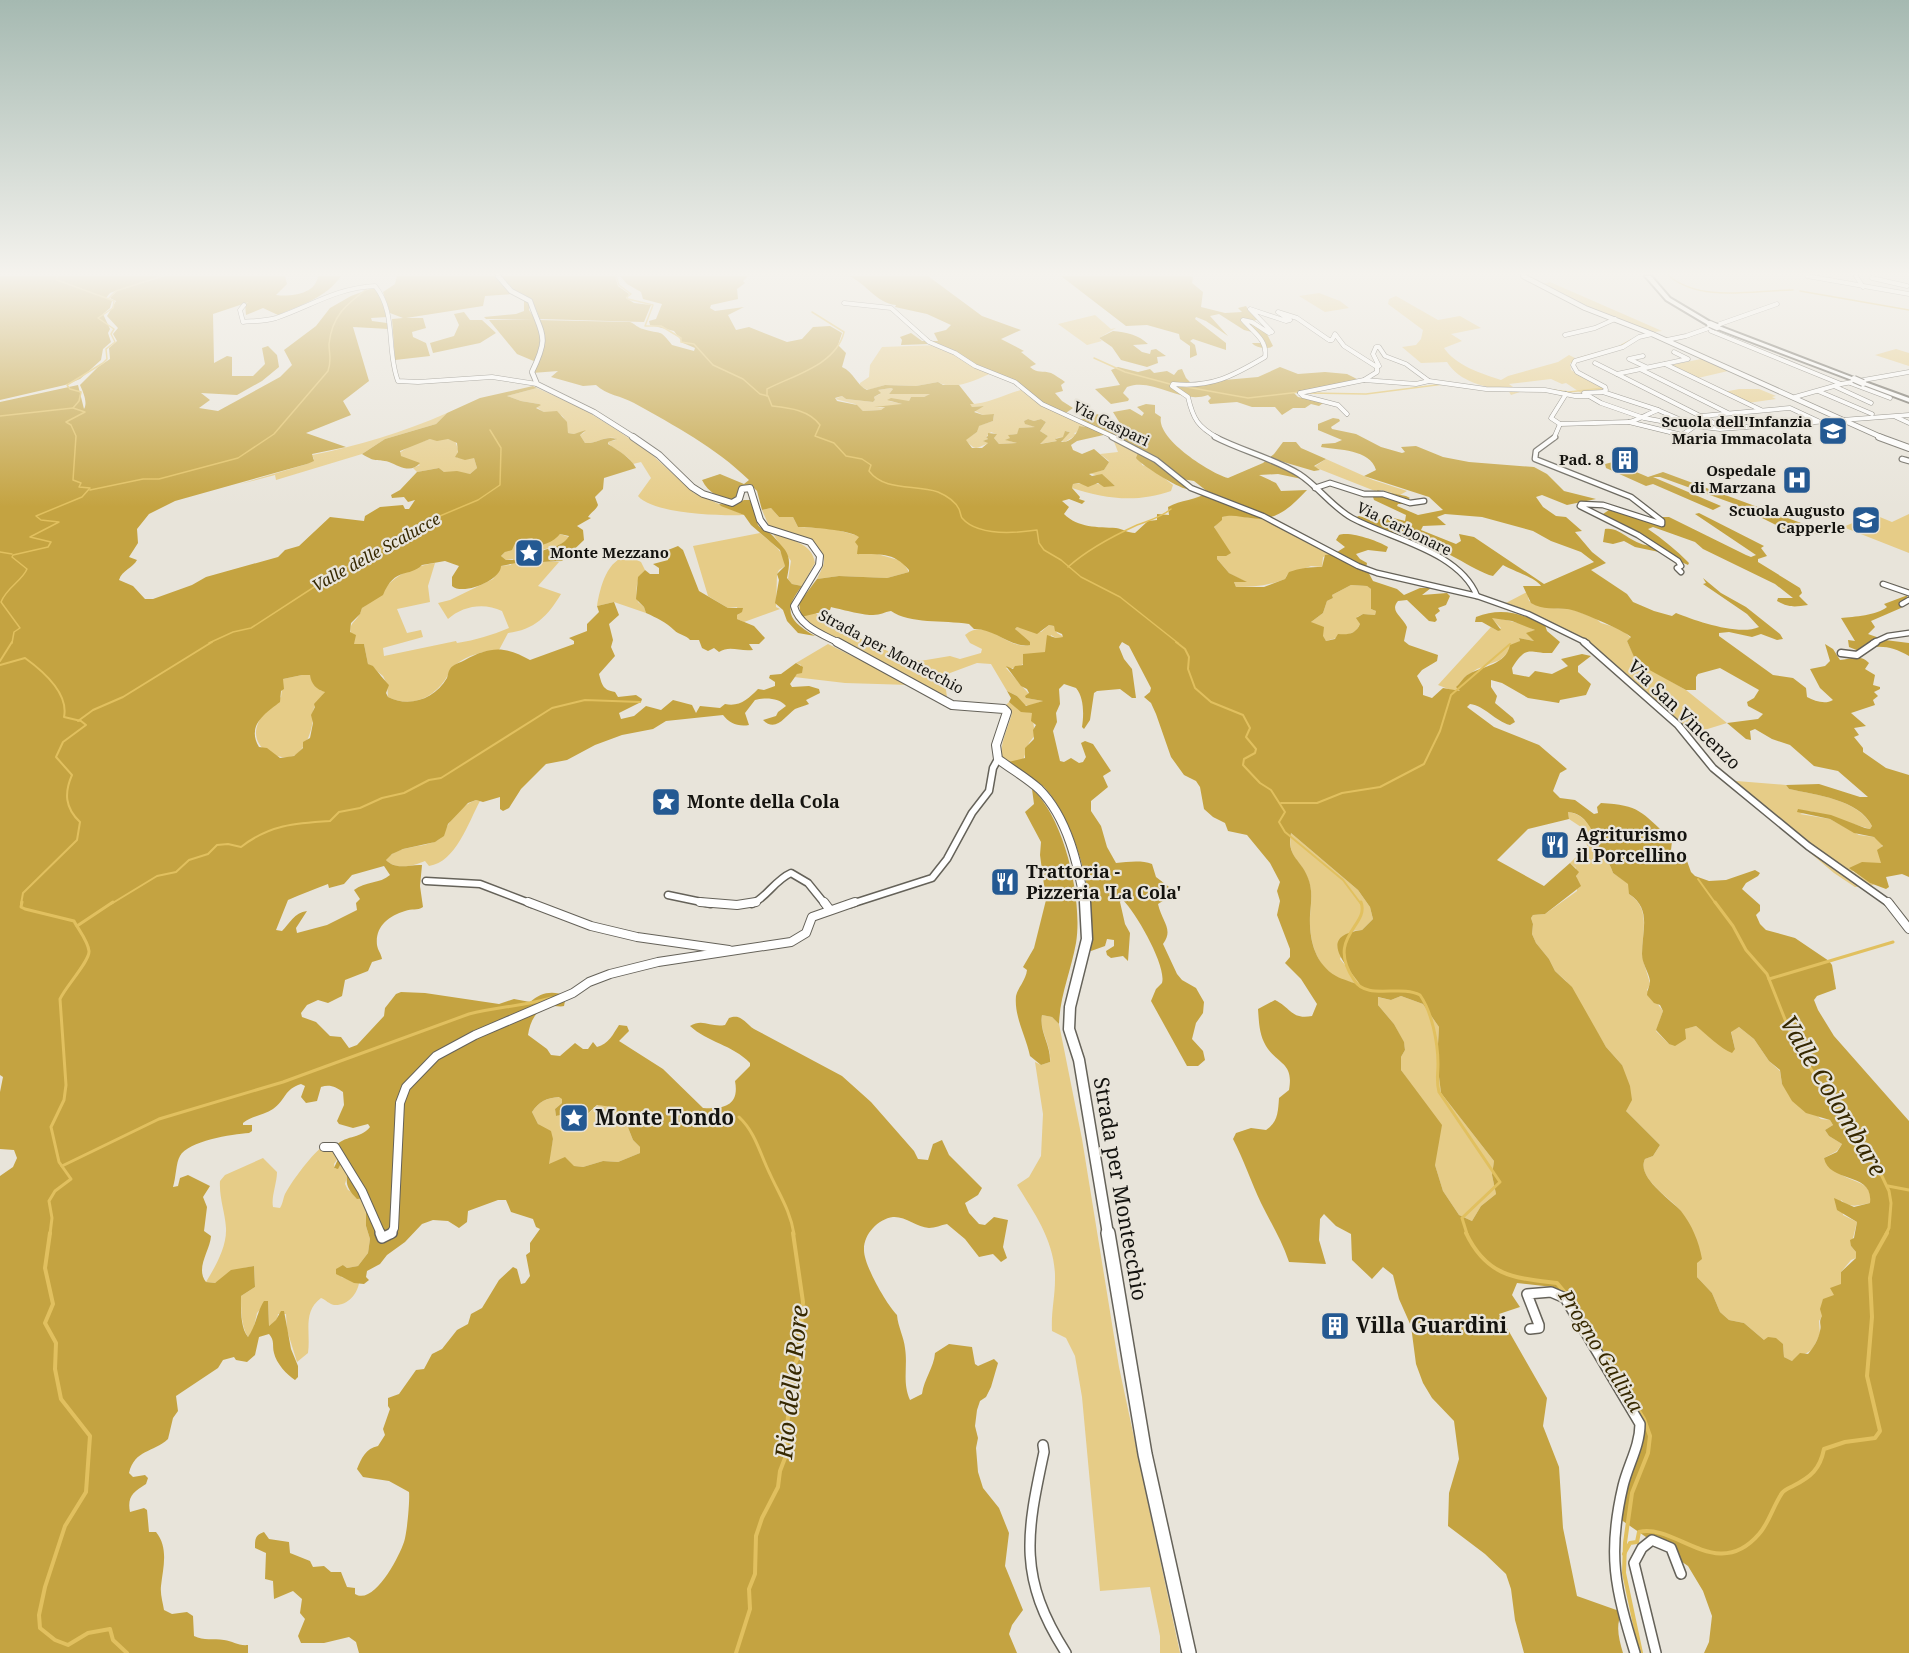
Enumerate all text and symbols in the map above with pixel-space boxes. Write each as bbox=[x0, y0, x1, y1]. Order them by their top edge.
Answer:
street label: Via Gaspari bbox=[1070, 396, 1153, 450]
place label: Scuola dell'Infanzia Maria Immacolata bbox=[1661, 411, 1812, 448]
school or university icon: Scuola dell'Infanzia Maria Immacolata bbox=[1817, 415, 1849, 447]
building icon: Pad. 8 bbox=[1609, 444, 1641, 476]
place label: Pad. 8 bbox=[1559, 449, 1604, 469]
place label: Ospedale di Marzana bbox=[1690, 460, 1776, 497]
hospital icon: Ospedale di Marzana bbox=[1781, 464, 1813, 496]
street label: Via Carbonare bbox=[1354, 497, 1455, 560]
place label: Scuola Augusto Capperle bbox=[1729, 500, 1845, 537]
school or university icon: Scuola Augusto Capperle bbox=[1850, 504, 1882, 536]
water label: Valle delle Scalucce bbox=[308, 508, 444, 596]
place icon: Monte Mezzano bbox=[513, 537, 545, 569]
place label: Monte Mezzano bbox=[550, 542, 669, 562]
street label: Strada per Montecchio bbox=[815, 604, 968, 698]
street label: Via San Vincenzo bbox=[1623, 654, 1746, 774]
place icon: Monte della Cola bbox=[650, 786, 682, 818]
place label: Monte della Cola bbox=[687, 789, 840, 813]
place label: Agriturismo il Porcellino bbox=[1576, 822, 1688, 867]
restaurant icon: Agriturismo il Porcellino bbox=[1539, 829, 1571, 861]
place label: Trattoria - Pizzeria 'La Cola' bbox=[1026, 859, 1182, 904]
restaurant icon: Trattoria - Pizzeria 'La Cola' bbox=[989, 866, 1021, 898]
water label: Valle Colombare bbox=[1773, 1008, 1896, 1182]
street label: Strada per Montecchio bbox=[1088, 1075, 1154, 1303]
place icon: Monte Tondo bbox=[558, 1102, 590, 1134]
place label: Monte Tondo bbox=[595, 1103, 734, 1131]
water label: Progno Gallina bbox=[1552, 1283, 1650, 1418]
water label: Rio delle Rore bbox=[766, 1303, 815, 1461]
building icon: Villa Guardini bbox=[1319, 1310, 1351, 1342]
place label: Villa Guardini bbox=[1356, 1311, 1508, 1339]

